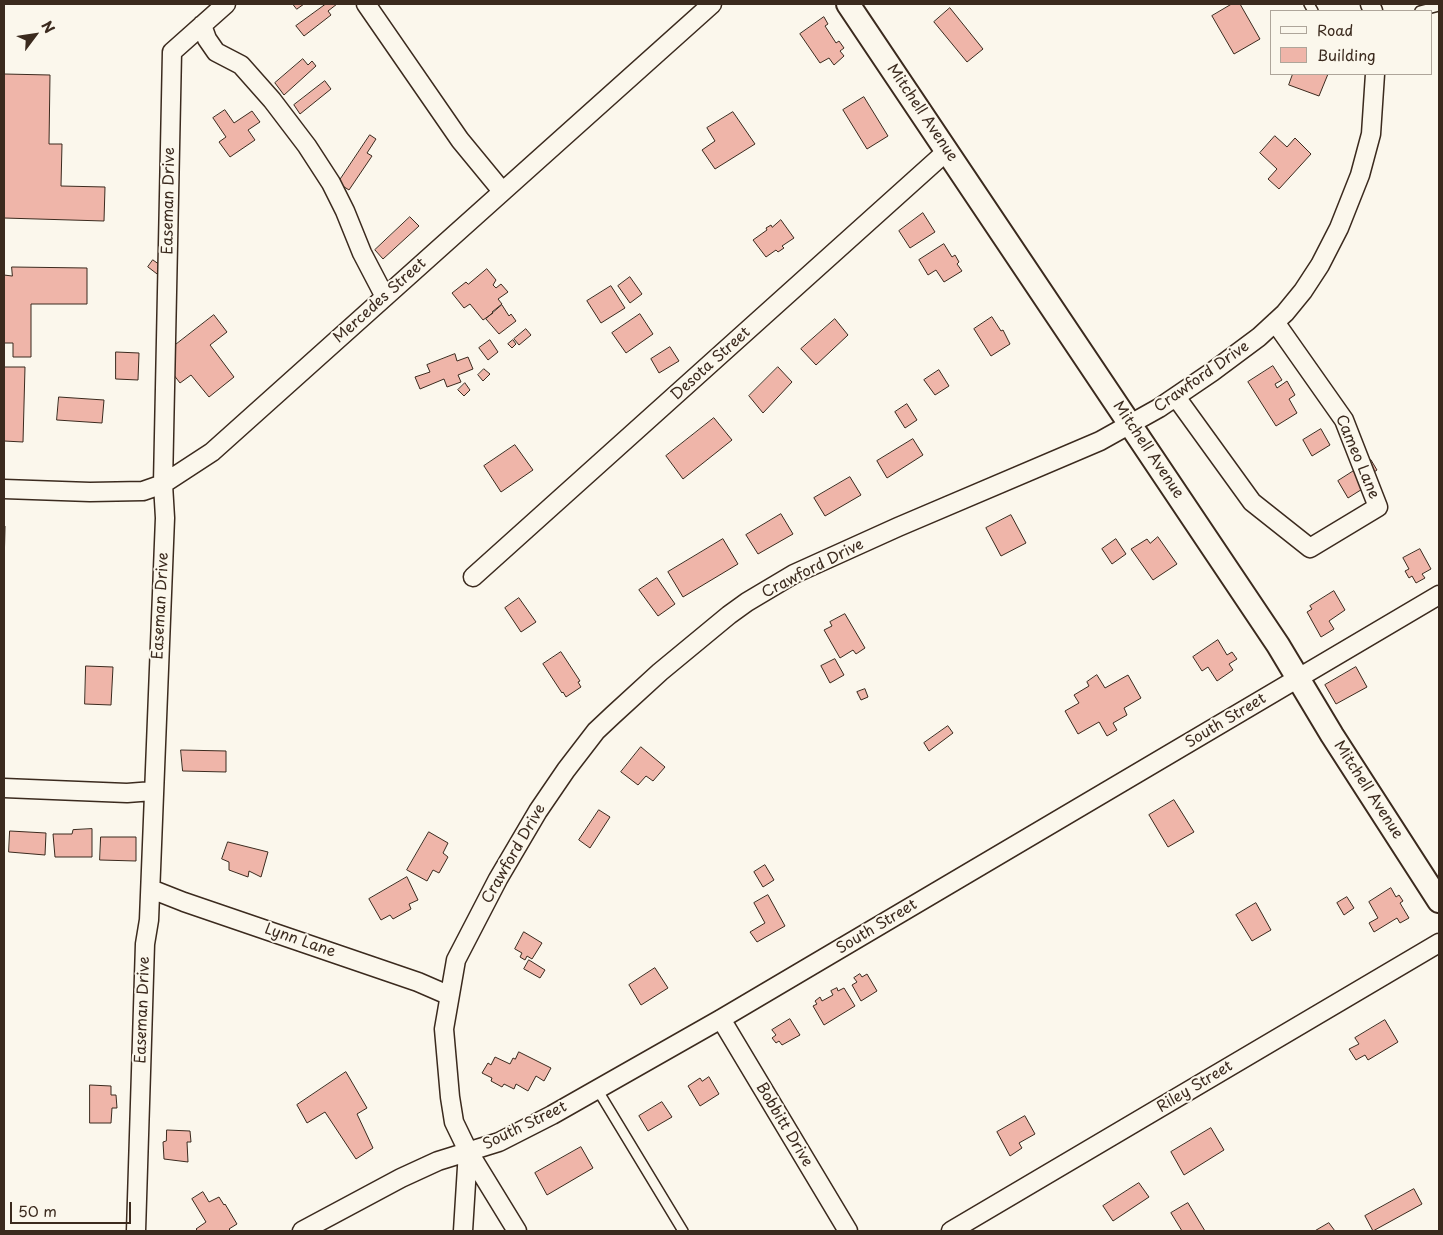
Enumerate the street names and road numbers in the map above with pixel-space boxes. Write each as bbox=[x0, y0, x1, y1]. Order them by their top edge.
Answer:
street label: Mitchell Avenue bbox=[883, 61, 961, 165]
street label: Easeman Drive bbox=[159, 147, 179, 255]
street label: Mercedes Street bbox=[330, 255, 430, 347]
street label: Desota Street bbox=[668, 324, 754, 404]
street label: Crawford Drive bbox=[1151, 338, 1253, 416]
street label: Mitchell Avenue bbox=[1109, 398, 1187, 502]
street label: Cameo Lane bbox=[1331, 412, 1383, 502]
street label: Crawford Drive bbox=[759, 536, 867, 602]
street label: Easeman Drive bbox=[149, 552, 173, 660]
street label: South Street bbox=[1182, 690, 1270, 752]
street label: Mitchell Avenue bbox=[1330, 738, 1406, 842]
street label: Crawford Drive bbox=[478, 801, 550, 907]
street label: South Street bbox=[833, 896, 921, 958]
street label: Lynn Lane bbox=[262, 920, 338, 962]
street label: Easeman Drive bbox=[132, 956, 154, 1064]
street label: Riley Street bbox=[1154, 1057, 1236, 1117]
street label: Bobbitt Drive bbox=[752, 1080, 816, 1170]
street label: South Street bbox=[480, 1098, 570, 1154]

